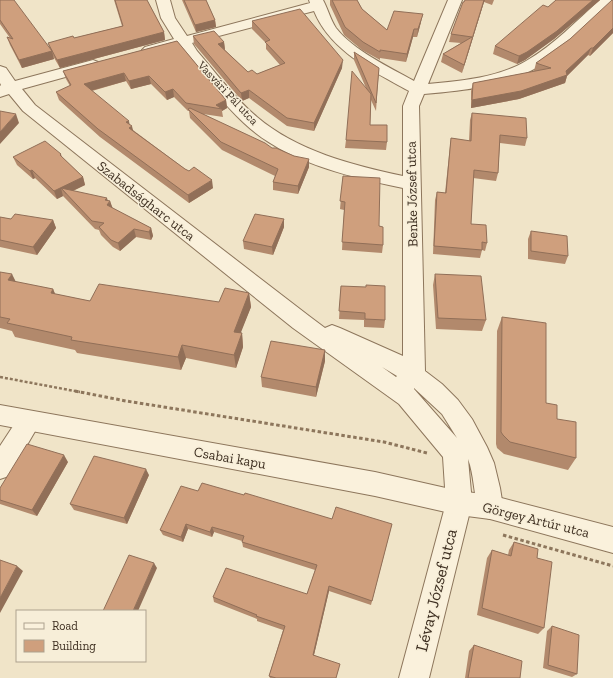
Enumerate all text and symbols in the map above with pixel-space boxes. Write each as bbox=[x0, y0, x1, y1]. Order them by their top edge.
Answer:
street label: Vasvári Pál utca bbox=[194, 57, 261, 128]
street label: Benke József utca bbox=[403, 141, 421, 247]
street label: Szabadságharc utca bbox=[94, 158, 199, 245]
street label: Csabai kapu bbox=[193, 443, 267, 473]
street label: Görgey Artúr utca bbox=[481, 499, 591, 542]
street label: Lévay József utca bbox=[411, 527, 461, 653]
legend bbox=[16, 610, 146, 662]
text: Road bbox=[52, 619, 78, 633]
text: Building bbox=[52, 639, 96, 653]

